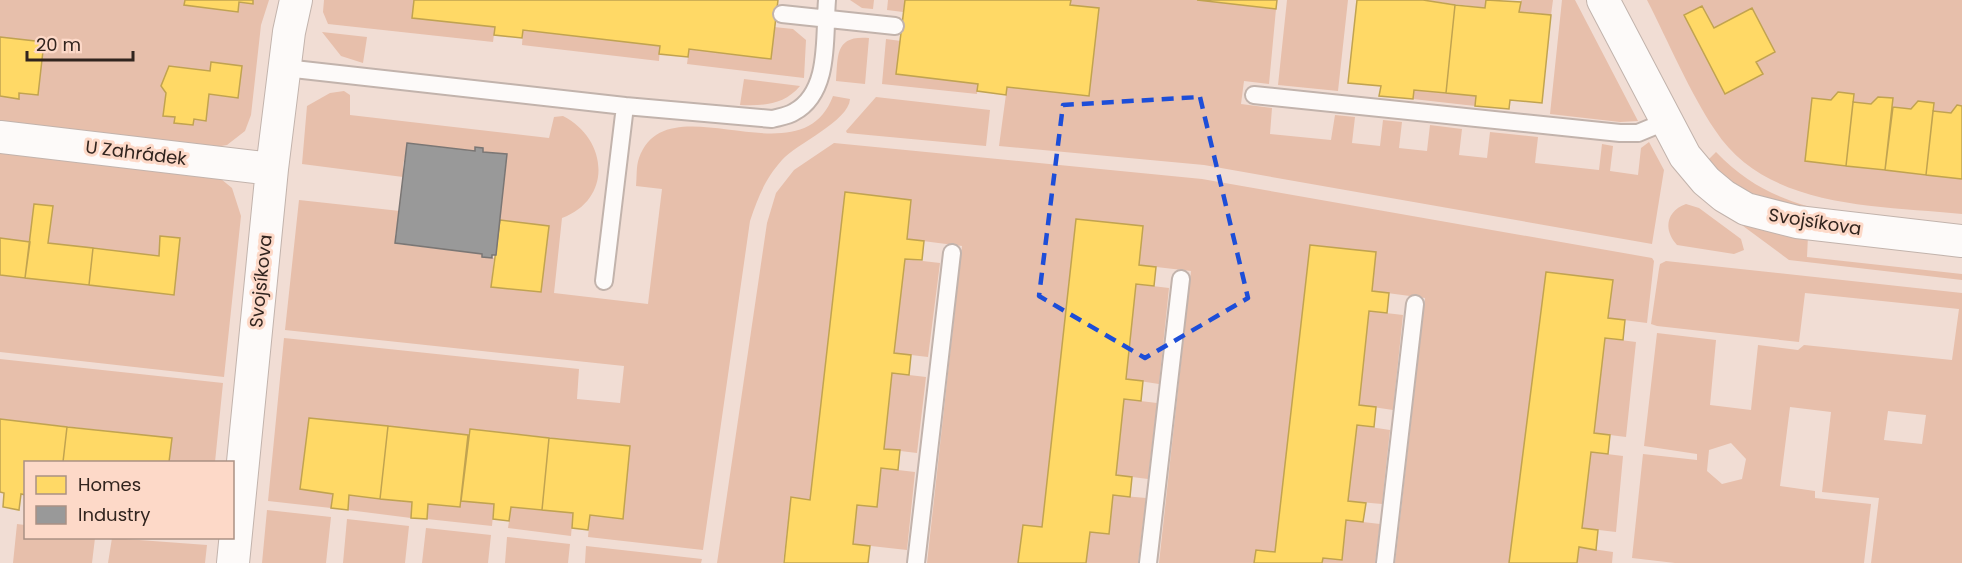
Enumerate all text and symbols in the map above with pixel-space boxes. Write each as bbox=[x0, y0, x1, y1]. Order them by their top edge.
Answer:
scale bar bbox=[27, 24, 134, 62]
text: 20 m bbox=[36, 32, 81, 57]
street label: U Zahrádek bbox=[84, 134, 189, 171]
street label: Svojsíkova bbox=[1767, 202, 1863, 241]
street label: Svojsíkova bbox=[243, 233, 278, 329]
legend bbox=[24, 461, 234, 539]
text: Homes bbox=[78, 472, 141, 497]
text: Industry bbox=[78, 502, 150, 527]

